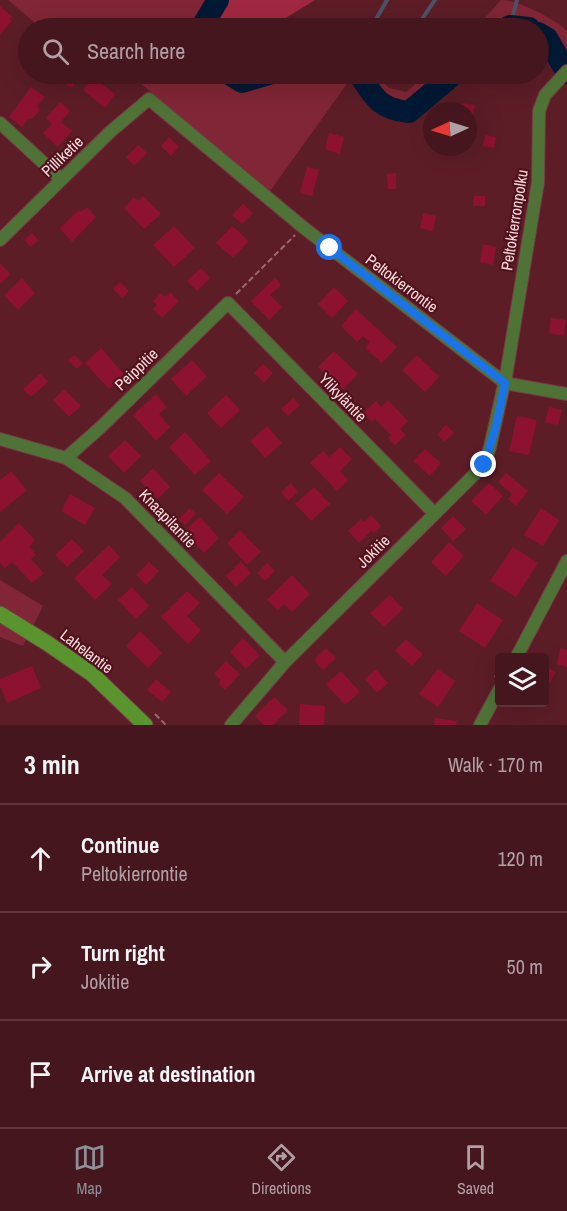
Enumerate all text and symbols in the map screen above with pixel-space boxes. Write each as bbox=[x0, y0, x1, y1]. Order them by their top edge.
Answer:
search box bbox=[18, 18, 549, 84]
icon: search bbox=[39, 35, 72, 68]
text: Search here bbox=[87, 36, 185, 66]
north arrow bbox=[423, 102, 477, 156]
street label: Pilliketie bbox=[36, 131, 88, 181]
street label: Peltokierronpolku bbox=[495, 168, 533, 272]
route start bbox=[316, 234, 342, 260]
street label: Peltokierrontie bbox=[361, 249, 443, 317]
street label: Peippitie bbox=[109, 343, 163, 395]
street label: Ylikyläntie bbox=[314, 368, 372, 426]
route end bbox=[470, 451, 496, 477]
street label: Knaapilantie bbox=[134, 484, 202, 552]
street label: Jokitie bbox=[352, 530, 394, 572]
street label: Lahelantie bbox=[56, 624, 118, 678]
map controls bbox=[495, 653, 549, 707]
button: layers bbox=[495, 653, 549, 707]
text: 3 min bbox=[24, 747, 80, 782]
text: Walk · 170 m bbox=[448, 751, 543, 778]
text: Continue bbox=[81, 830, 159, 860]
icon: ahead bbox=[24, 842, 57, 875]
text: 120 m bbox=[497, 845, 543, 872]
text: Peltokierrontie bbox=[81, 860, 188, 887]
text: Turn right bbox=[81, 938, 165, 968]
icon: right bbox=[24, 950, 57, 983]
text: 50 m bbox=[507, 953, 543, 980]
text: Jokitie bbox=[81, 968, 129, 995]
icon: arrive bbox=[24, 1058, 57, 1091]
text: Arrive at destination bbox=[81, 1059, 255, 1089]
tab: Map bbox=[73, 1141, 106, 1199]
tab: Directions bbox=[251, 1141, 311, 1199]
tab: Saved bbox=[457, 1141, 494, 1199]

